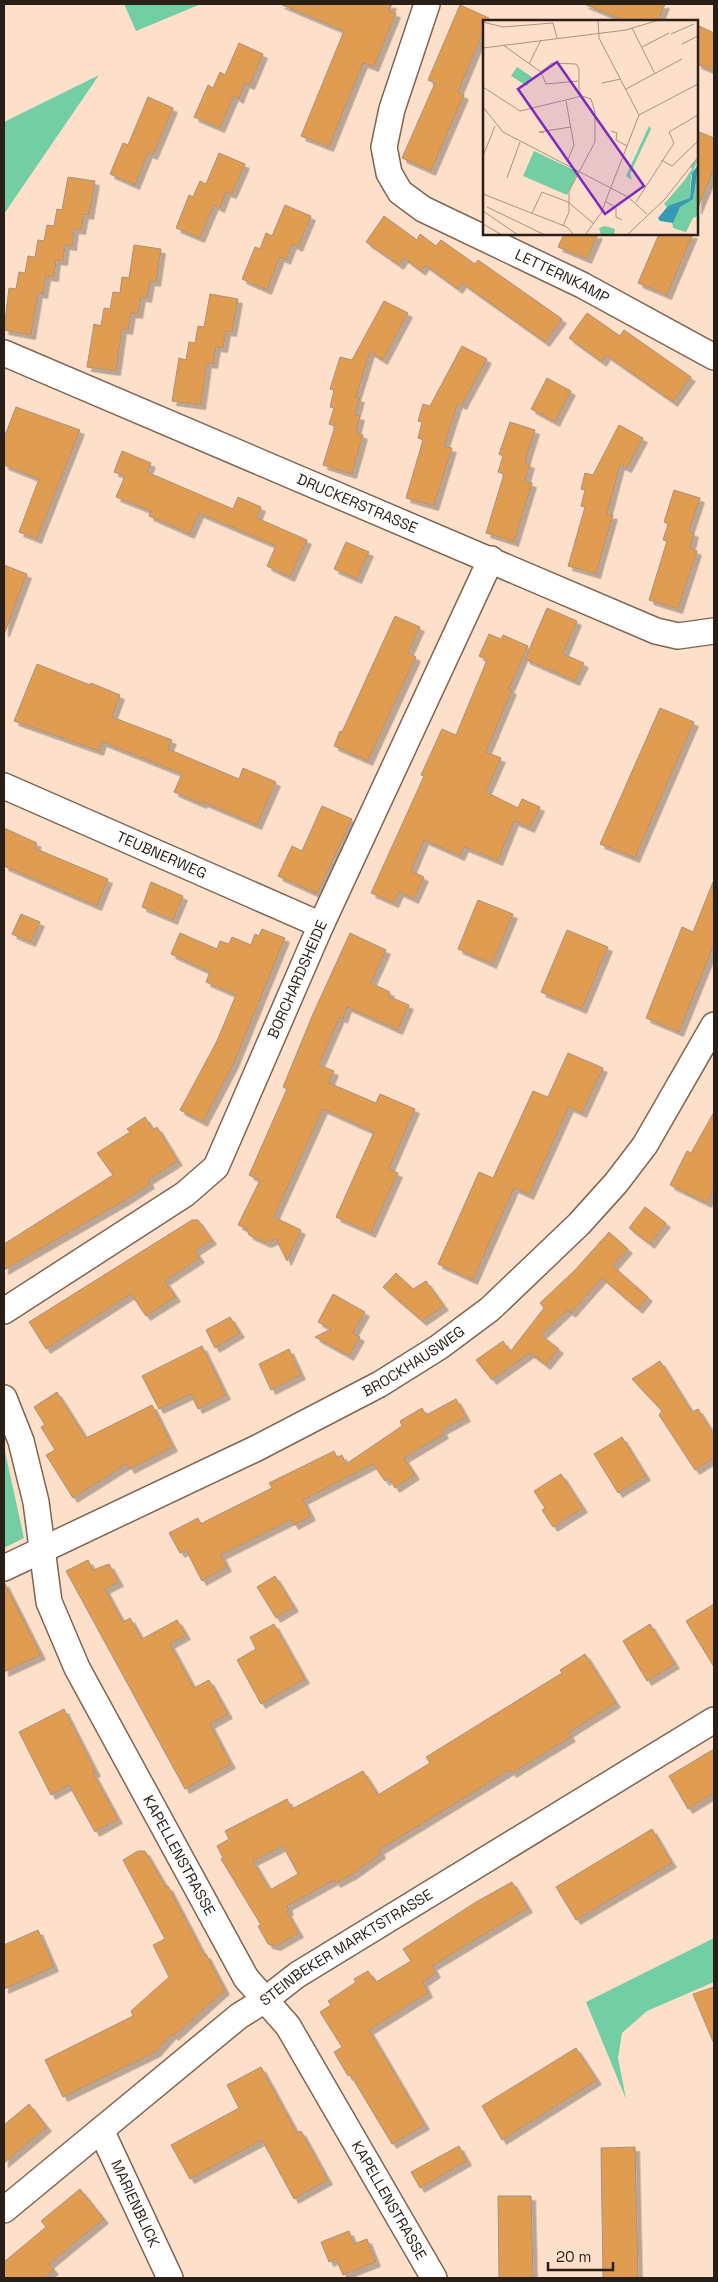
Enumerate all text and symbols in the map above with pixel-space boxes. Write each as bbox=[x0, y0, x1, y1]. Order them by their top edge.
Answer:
inset map bbox=[483, 20, 698, 235]
street label: LETTERNKAMP bbox=[512, 244, 613, 307]
street label: DRUCKERSTRASSE bbox=[294, 469, 421, 537]
street label: TEUBNERWEG bbox=[114, 827, 210, 883]
street label: BORCHARDSHEIDE bbox=[263, 917, 331, 1042]
street label: BROCKHAUSWEG bbox=[359, 1321, 468, 1401]
street label: KAPELLENSTRASSE bbox=[139, 1792, 220, 1919]
street label: STEINBEKER MARKTSTRASSE bbox=[256, 1885, 436, 2010]
street label: KAPELLENSTRASSE bbox=[348, 2137, 431, 2263]
street label: MARIENBLICK bbox=[107, 2156, 164, 2250]
scale bar bbox=[548, 2240, 613, 2272]
text: 20 m bbox=[556, 2247, 591, 2266]

